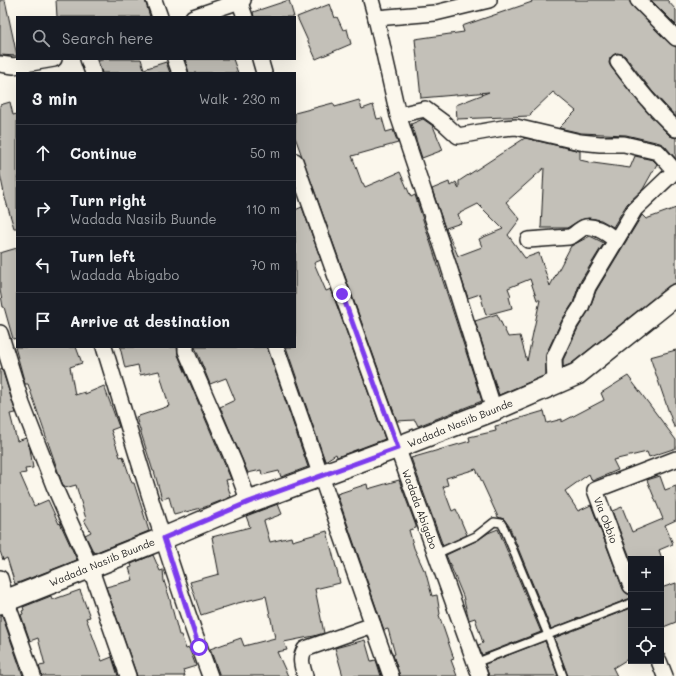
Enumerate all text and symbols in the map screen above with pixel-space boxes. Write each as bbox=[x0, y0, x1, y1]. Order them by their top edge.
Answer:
search box bbox=[16, 16, 296, 60]
icon: search bbox=[30, 27, 52, 49]
text: Search here bbox=[62, 28, 153, 48]
text: 3 min bbox=[32, 87, 77, 109]
text: Walk · 230 m bbox=[199, 90, 280, 107]
icon: ahead bbox=[32, 142, 54, 164]
text: Continue bbox=[70, 143, 137, 163]
text: 50 m bbox=[250, 144, 280, 161]
text: Turn right bbox=[70, 190, 147, 210]
icon: right bbox=[32, 198, 54, 220]
text: 110 m bbox=[246, 200, 280, 217]
text: Wadada Nasiib Buunde bbox=[70, 210, 217, 227]
text: Turn left bbox=[70, 246, 135, 266]
icon: left bbox=[32, 254, 54, 276]
text: 70 m bbox=[250, 256, 280, 273]
text: Wadada Abigabo bbox=[70, 266, 179, 283]
route end bbox=[333, 285, 351, 303]
icon: arrive bbox=[32, 310, 54, 332]
text: Arrive at destination bbox=[70, 311, 230, 331]
street label: Wadada Nasiib Buunde bbox=[405, 395, 515, 451]
street label: Wadada Abigabo bbox=[399, 467, 441, 551]
street label: Via Obbio bbox=[591, 495, 621, 545]
street label: Wadada Nasiib Buunde bbox=[47, 534, 157, 590]
map controls bbox=[628, 556, 664, 664]
button: + bbox=[628, 556, 664, 592]
button: − bbox=[628, 592, 664, 628]
button: locate bbox=[628, 628, 664, 664]
route start bbox=[190, 638, 208, 656]

